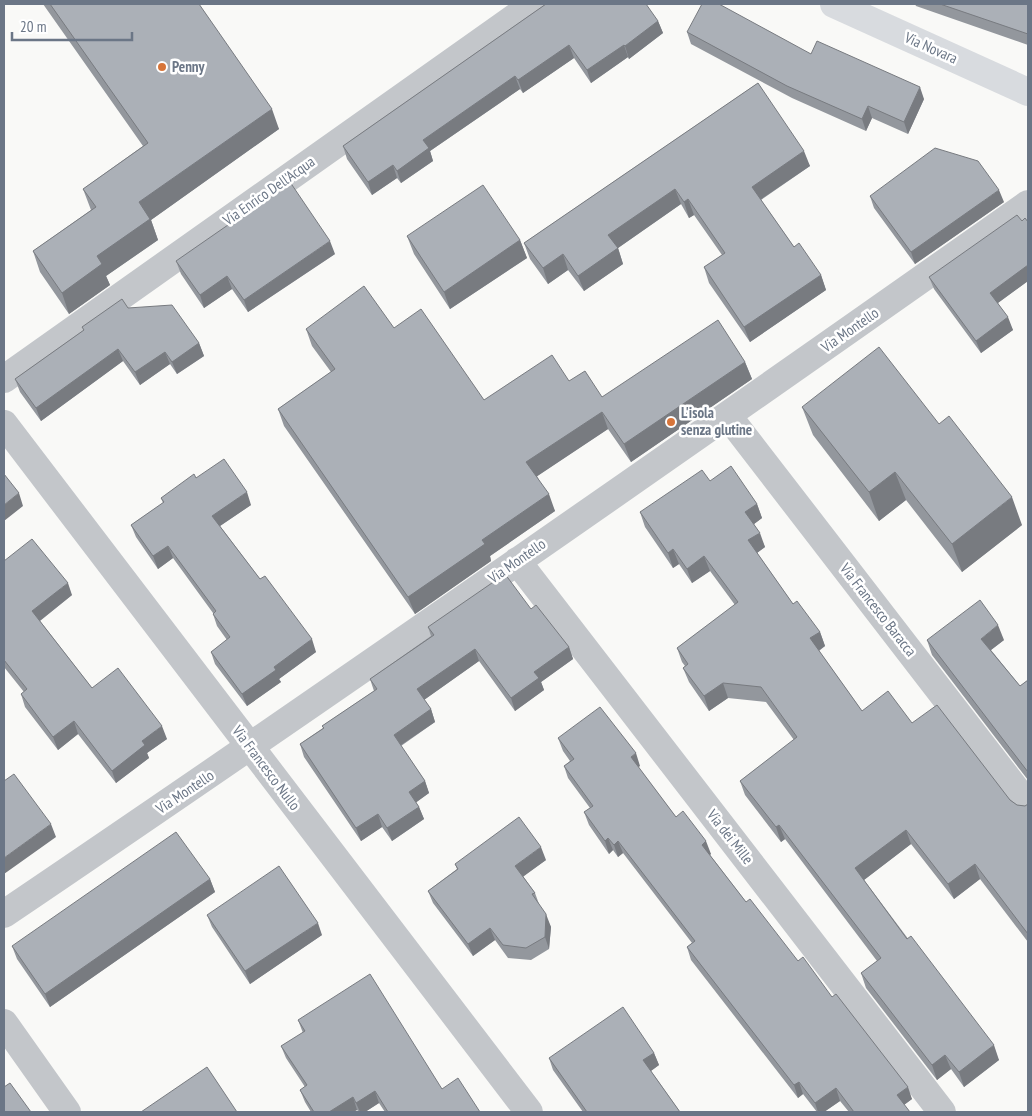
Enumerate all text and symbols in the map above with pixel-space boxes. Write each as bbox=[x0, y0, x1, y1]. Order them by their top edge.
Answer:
scale bar bbox=[12, 10, 132, 42]
text: 20 m bbox=[20, 17, 46, 36]
street label: Via Novara bbox=[901, 27, 961, 68]
place label: Penny bbox=[172, 57, 206, 76]
marker: Penny bbox=[156, 61, 168, 73]
street label: Via Enrico Dell'Acqua bbox=[218, 152, 318, 230]
street label: Via Montello bbox=[817, 303, 882, 357]
place label: L'isola senza glutine bbox=[681, 403, 752, 439]
marker: L'isola senza glutine bbox=[665, 416, 677, 428]
street label: Via Montello bbox=[484, 534, 549, 588]
street label: Via Francesco Baracca bbox=[836, 559, 921, 660]
street label: Via Francesco Nullo bbox=[228, 721, 305, 814]
street label: Via Montello bbox=[151, 765, 217, 818]
street label: Via dei Mille bbox=[702, 805, 758, 868]

